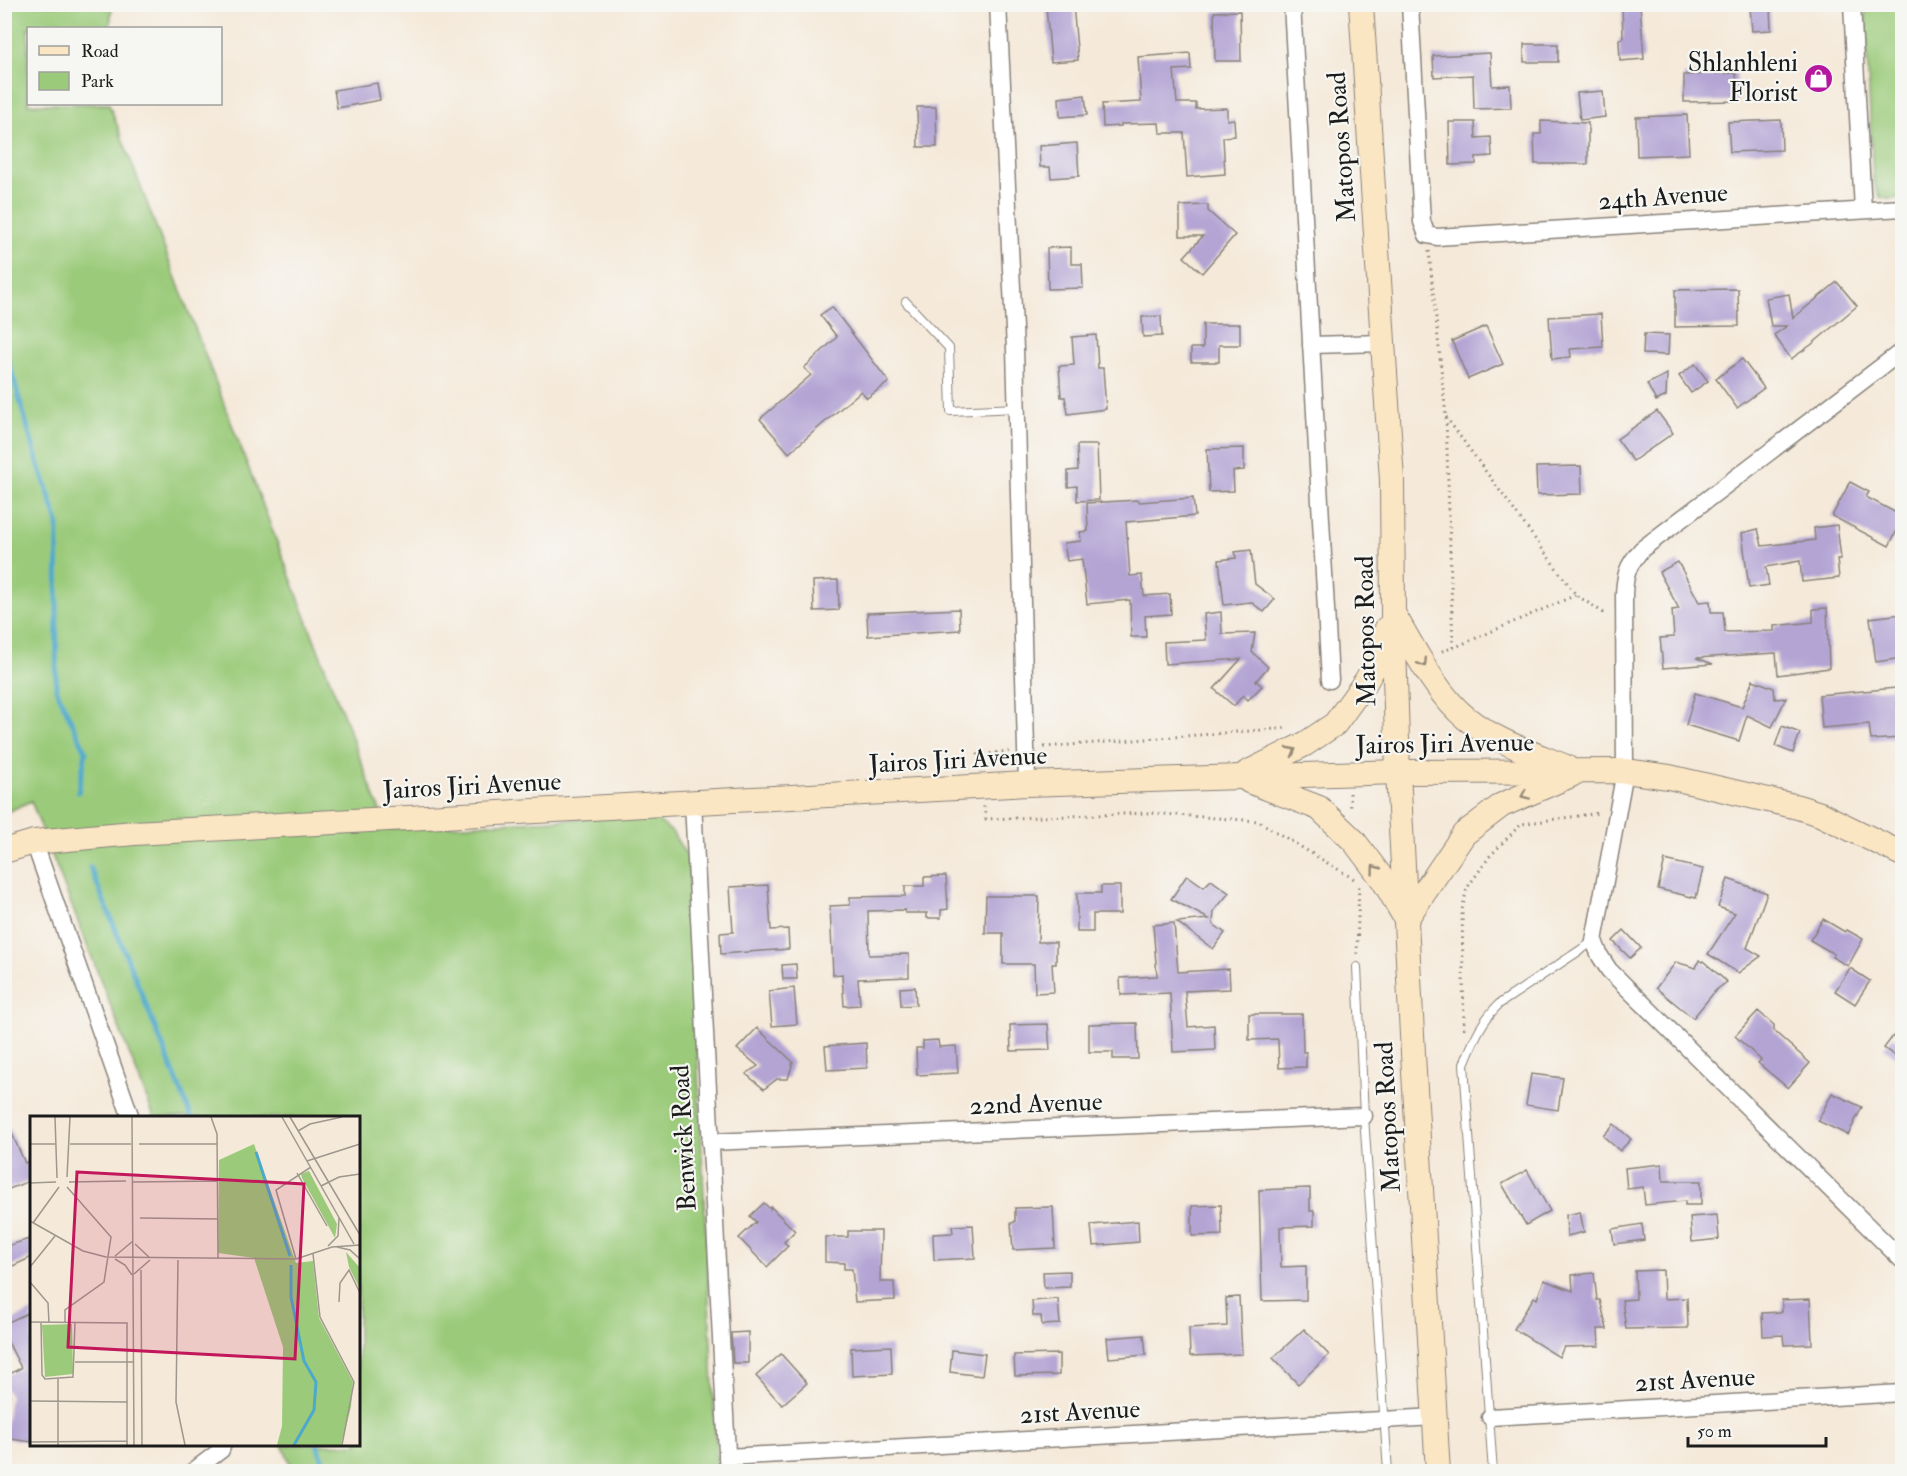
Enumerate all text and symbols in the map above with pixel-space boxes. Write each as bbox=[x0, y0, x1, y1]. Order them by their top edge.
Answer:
legend bbox=[27, 27, 222, 105]
text: Road bbox=[81, 40, 119, 63]
place label: Shlanhleni Florist bbox=[1688, 47, 1798, 109]
shop icon: Shlanhleni Florist bbox=[1803, 62, 1835, 94]
text: Park bbox=[81, 70, 114, 93]
street label: Matopos Road bbox=[1321, 70, 1364, 223]
street label: 24th Avenue bbox=[1597, 176, 1729, 217]
street label: Matopos Road bbox=[1349, 555, 1384, 707]
one-way arrow bbox=[1416, 657, 1428, 667]
street label: Jairos Jiri Avenue bbox=[1354, 726, 1535, 762]
street label: Jairos Jiri Avenue bbox=[867, 739, 1048, 781]
one-way arrow bbox=[1285, 747, 1296, 758]
street label: Jairos Jiri Avenue bbox=[381, 765, 562, 807]
one-way arrow bbox=[1520, 788, 1531, 800]
one-way arrow bbox=[1372, 865, 1383, 876]
street label: Matopos Road bbox=[1368, 1041, 1409, 1193]
street label: Benwick Road bbox=[664, 1064, 704, 1212]
street label: 22nd Avenue bbox=[969, 1086, 1103, 1122]
inset map bbox=[30, 1116, 360, 1446]
street label: 21st Avenue bbox=[1634, 1361, 1756, 1399]
street label: 21st Avenue bbox=[1019, 1393, 1141, 1431]
scale bar bbox=[1688, 1410, 1826, 1448]
text: 50 m bbox=[1697, 1420, 1732, 1443]

